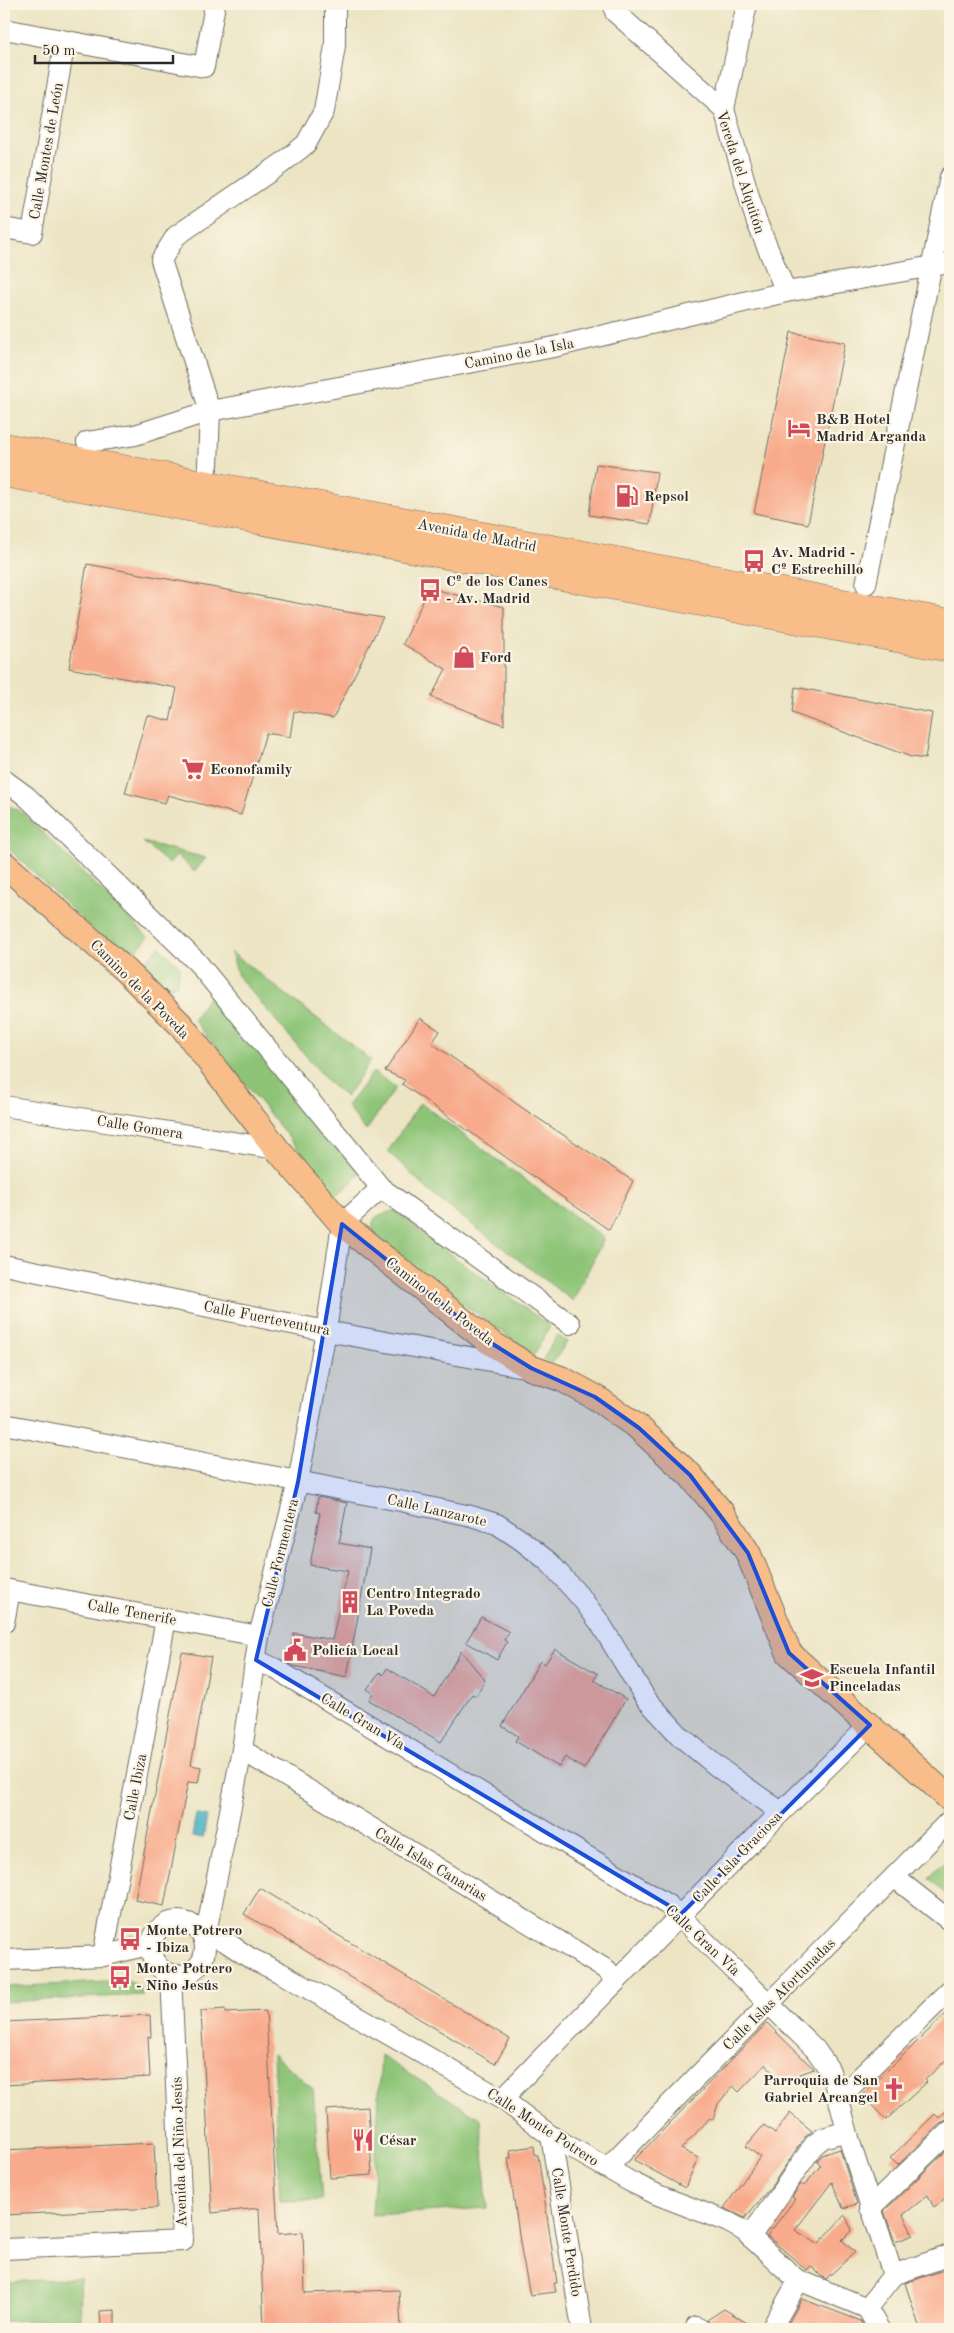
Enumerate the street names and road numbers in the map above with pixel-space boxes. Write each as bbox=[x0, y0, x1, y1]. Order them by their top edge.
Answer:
street label: Calle Montes de León bbox=[28, 81, 67, 221]
street label: Vereda del Alquitón bbox=[713, 109, 767, 236]
street label: Camino de la Isla bbox=[463, 336, 576, 372]
street label: Avenida de Madrid bbox=[416, 518, 538, 555]
street label: Camino de la Poveda bbox=[86, 938, 192, 1043]
street label: Calle Gomera bbox=[95, 1114, 185, 1143]
street label: Camino de la Poveda bbox=[382, 1255, 497, 1350]
street label: Calle Fuerteventura bbox=[202, 1300, 332, 1339]
street label: Calle Lanzarote bbox=[385, 1493, 488, 1530]
street label: Calle Formentera bbox=[261, 1497, 302, 1609]
street label: Calle Tenerife bbox=[86, 1598, 178, 1629]
street label: Calle Gran Vía bbox=[317, 1691, 408, 1754]
street label: Calle Ibiza bbox=[123, 1752, 150, 1822]
street label: Calle Isla Graciosa bbox=[691, 1809, 786, 1907]
street label: Calle Islas Canarias bbox=[371, 1826, 489, 1905]
street label: Calle Gran Vía bbox=[662, 1903, 743, 1980]
street label: Calle Islas Afortunadas bbox=[721, 1936, 839, 2054]
street label: Avenida del Niño Jesús bbox=[170, 2076, 191, 2227]
street label: Calle Monte Potrero bbox=[484, 2087, 601, 2170]
street label: Calle Monte Perdido bbox=[548, 2166, 583, 2298]

